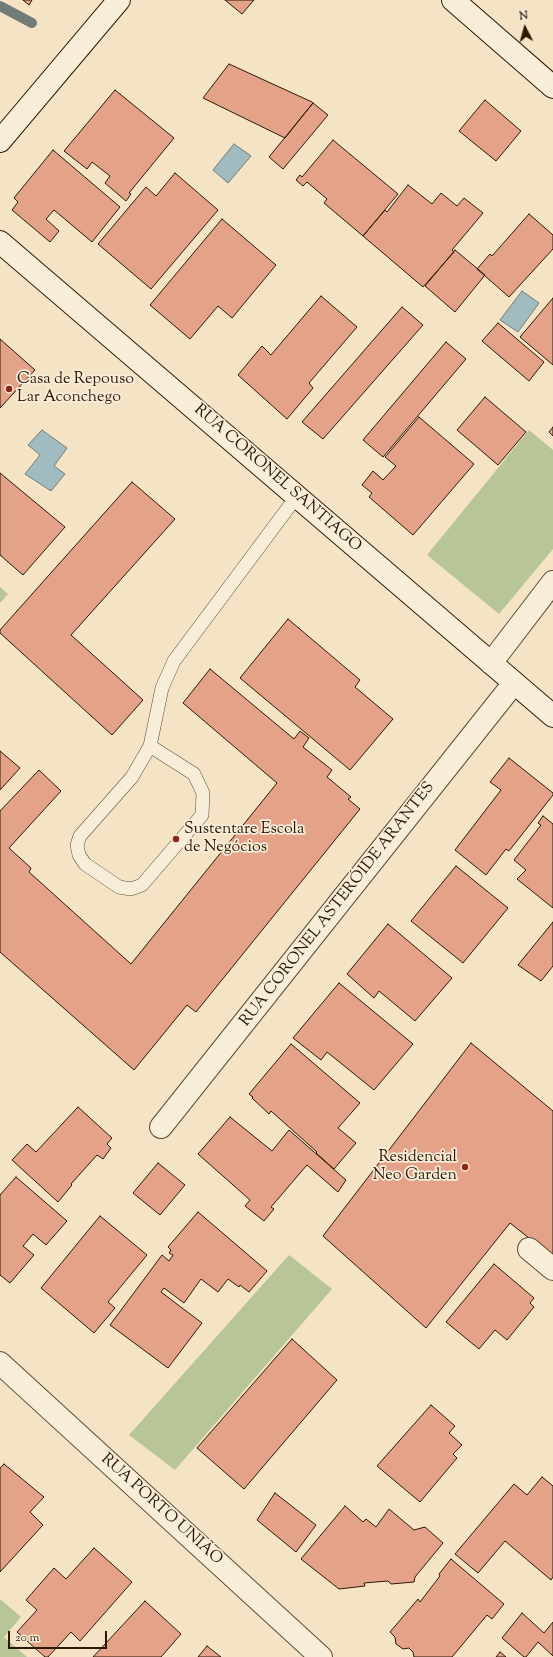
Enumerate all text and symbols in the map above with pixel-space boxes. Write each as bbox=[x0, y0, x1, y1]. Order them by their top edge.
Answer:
north arrow bbox=[505, 8, 545, 48]
text: N bbox=[519, 8, 529, 24]
place label: Casa de Repouso Lar Aconchego bbox=[17, 370, 134, 408]
marker: Casa de Repouso Lar Aconchego bbox=[4, 384, 14, 394]
street label: RUA CORONEL SANTIAGO bbox=[189, 401, 365, 557]
street label: RUA CORONEL ASTERÓIDE ARANTES bbox=[237, 779, 439, 1031]
place label: Sustentare Escola de Negócios bbox=[184, 820, 304, 858]
marker: Sustentare Escola de Negócios bbox=[171, 834, 181, 844]
place label: Residencial Neo Garden bbox=[373, 1148, 457, 1186]
marker: Residencial Neo Garden bbox=[460, 1162, 470, 1172]
street label: RUA PORTO UNIÃO bbox=[96, 1450, 226, 1570]
scale bar bbox=[10, 1623, 109, 1649]
text: 20 m bbox=[15, 1629, 39, 1647]

